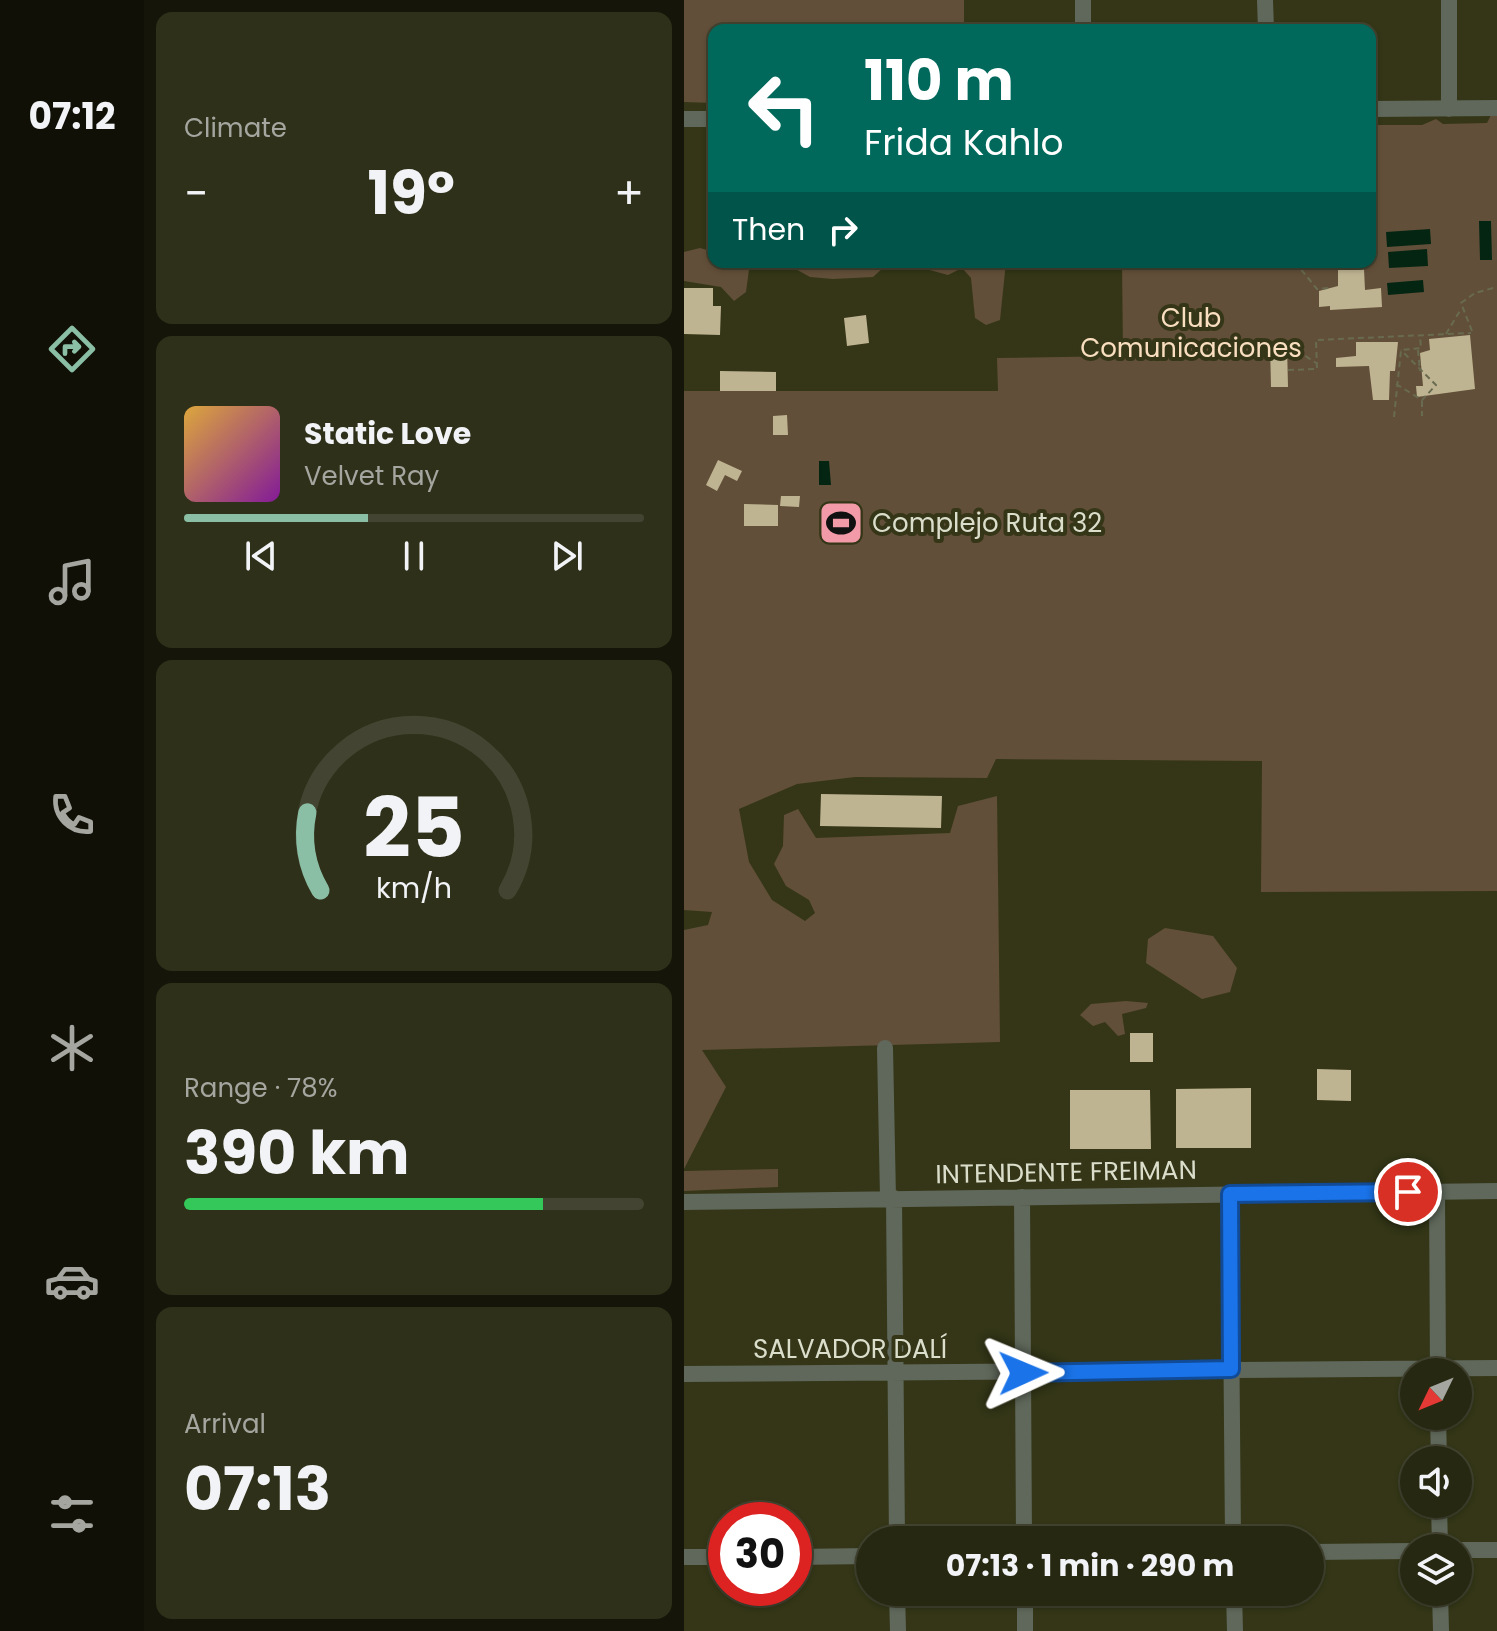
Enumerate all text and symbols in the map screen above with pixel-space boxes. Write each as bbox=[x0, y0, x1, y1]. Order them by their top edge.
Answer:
text: 110 m bbox=[864, 41, 1014, 120]
icon: left bbox=[732, 56, 836, 160]
text: 07:12 bbox=[28, 91, 116, 142]
text: Climate bbox=[184, 110, 287, 146]
text: Frida Kahlo bbox=[864, 117, 1064, 168]
text: 19° bbox=[367, 151, 455, 235]
text: − bbox=[184, 163, 208, 224]
text: + bbox=[614, 163, 644, 224]
text: Then bbox=[732, 208, 805, 251]
icon: right bbox=[821, 208, 865, 252]
park label: Club Comunicaciones bbox=[1080, 300, 1302, 366]
icon: directions bbox=[44, 321, 100, 377]
text: Static Love bbox=[304, 412, 471, 455]
text: Velvet Ray bbox=[304, 458, 439, 494]
sports icon: Complejo Ruta 32 bbox=[817, 499, 865, 547]
place label: Complejo Ruta 32 bbox=[872, 505, 1102, 541]
icon: previous bbox=[239, 534, 283, 578]
icon: pause bbox=[392, 534, 436, 578]
icon: next bbox=[545, 534, 589, 578]
icon: music bbox=[44, 554, 100, 610]
text: 25 bbox=[363, 770, 465, 886]
icon: phone bbox=[44, 787, 100, 843]
text: km/h bbox=[376, 869, 452, 909]
icon: climate bbox=[44, 1020, 100, 1076]
text: Range · 78% bbox=[184, 1070, 337, 1106]
text: 390 km bbox=[184, 1111, 410, 1195]
street label: INTENDENTE FREIMAN bbox=[935, 1152, 1197, 1192]
pin bbox=[1374, 1158, 1442, 1226]
icon: arrive bbox=[1386, 1170, 1430, 1214]
icon: car bbox=[44, 1253, 100, 1309]
street label: SALVADOR DALÍ bbox=[753, 1331, 947, 1367]
position arrow bbox=[981, 1331, 1065, 1415]
north arrow bbox=[1400, 1358, 1472, 1430]
map controls bbox=[1400, 1358, 1472, 1606]
text: Arrival bbox=[184, 1406, 266, 1442]
button: sound bbox=[1400, 1446, 1472, 1518]
text: 07:13 bbox=[184, 1447, 331, 1531]
icon: filters bbox=[44, 1486, 100, 1542]
speed limit sign: 30 bbox=[708, 1502, 812, 1606]
button: layers bbox=[1400, 1534, 1472, 1606]
text: 07:13 · 1 min · 290 m bbox=[946, 1544, 1234, 1587]

